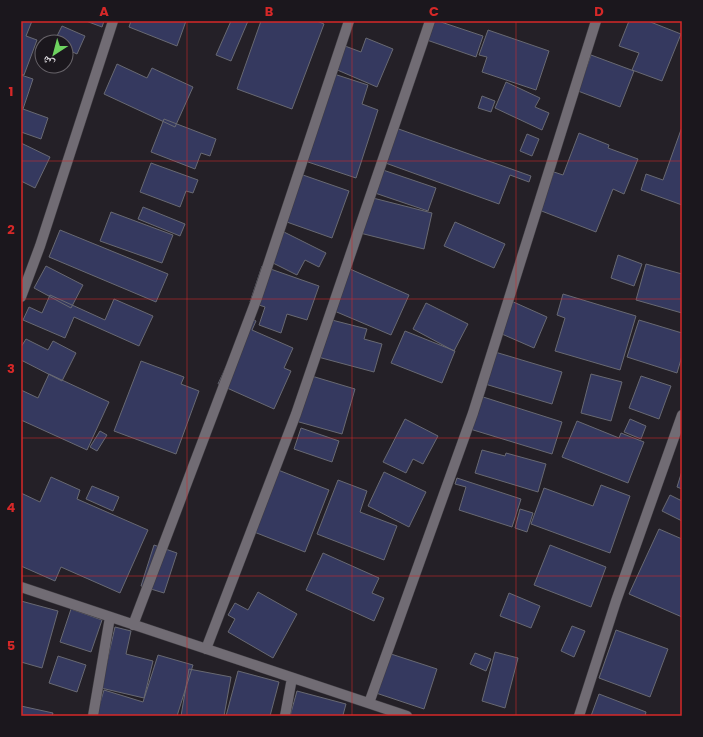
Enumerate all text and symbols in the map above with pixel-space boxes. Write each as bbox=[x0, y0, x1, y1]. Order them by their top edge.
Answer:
text: A bbox=[99, 2, 109, 21]
text: B bbox=[265, 2, 274, 21]
text: C bbox=[429, 2, 439, 21]
text: D bbox=[594, 2, 604, 21]
north arrow bbox=[34, 34, 74, 74]
text: ش bbox=[38, 52, 58, 72]
text: 1 bbox=[9, 82, 13, 101]
text: 2 bbox=[7, 220, 15, 239]
text: 3 bbox=[7, 359, 15, 378]
text: 4 bbox=[7, 498, 16, 517]
text: 5 bbox=[7, 636, 15, 655]

